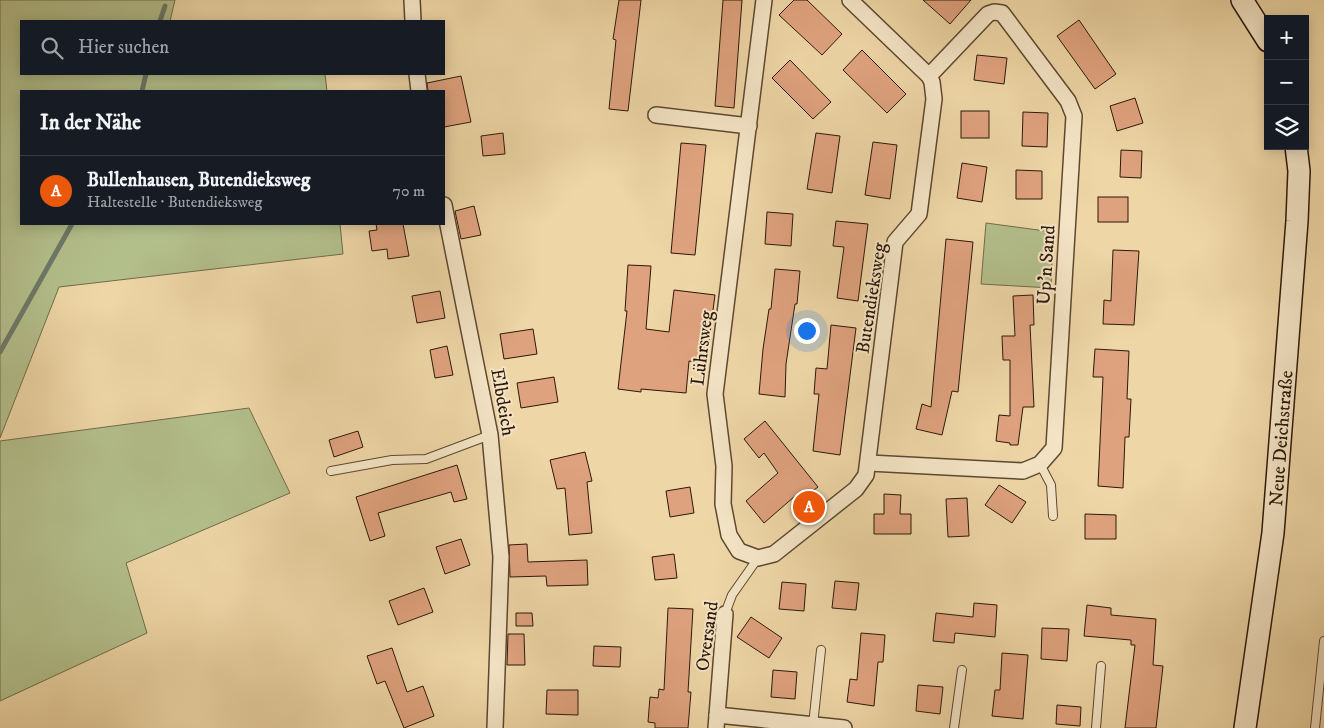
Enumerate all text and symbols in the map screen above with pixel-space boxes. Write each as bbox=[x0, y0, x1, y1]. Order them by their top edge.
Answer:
map controls bbox=[1264, 15, 1309, 150]
button: + bbox=[1264, 15, 1309, 60]
search box bbox=[20, 20, 445, 75]
icon: search bbox=[38, 34, 66, 62]
text: Hier suchen bbox=[78, 36, 169, 59]
button: − bbox=[1264, 60, 1309, 105]
button: layers bbox=[1264, 105, 1309, 150]
text: In der Nähe bbox=[40, 110, 141, 136]
text: Bullenhausen, Butendieksweg bbox=[87, 169, 310, 192]
text: A bbox=[51, 181, 61, 201]
text: 70 m bbox=[393, 181, 425, 201]
text: Haltestelle · Butendieksweg bbox=[87, 192, 262, 212]
street label: Up'n Sand bbox=[1032, 224, 1061, 306]
street label: Butendieksweg bbox=[851, 240, 892, 355]
street label: Lührsweg bbox=[686, 309, 719, 387]
your location bbox=[794, 318, 820, 344]
street label: Elbdeich bbox=[485, 367, 520, 438]
street label: Neue Deichstraße bbox=[1265, 369, 1298, 507]
pin: A bbox=[793, 488, 825, 526]
street label: Oversand bbox=[691, 599, 724, 673]

